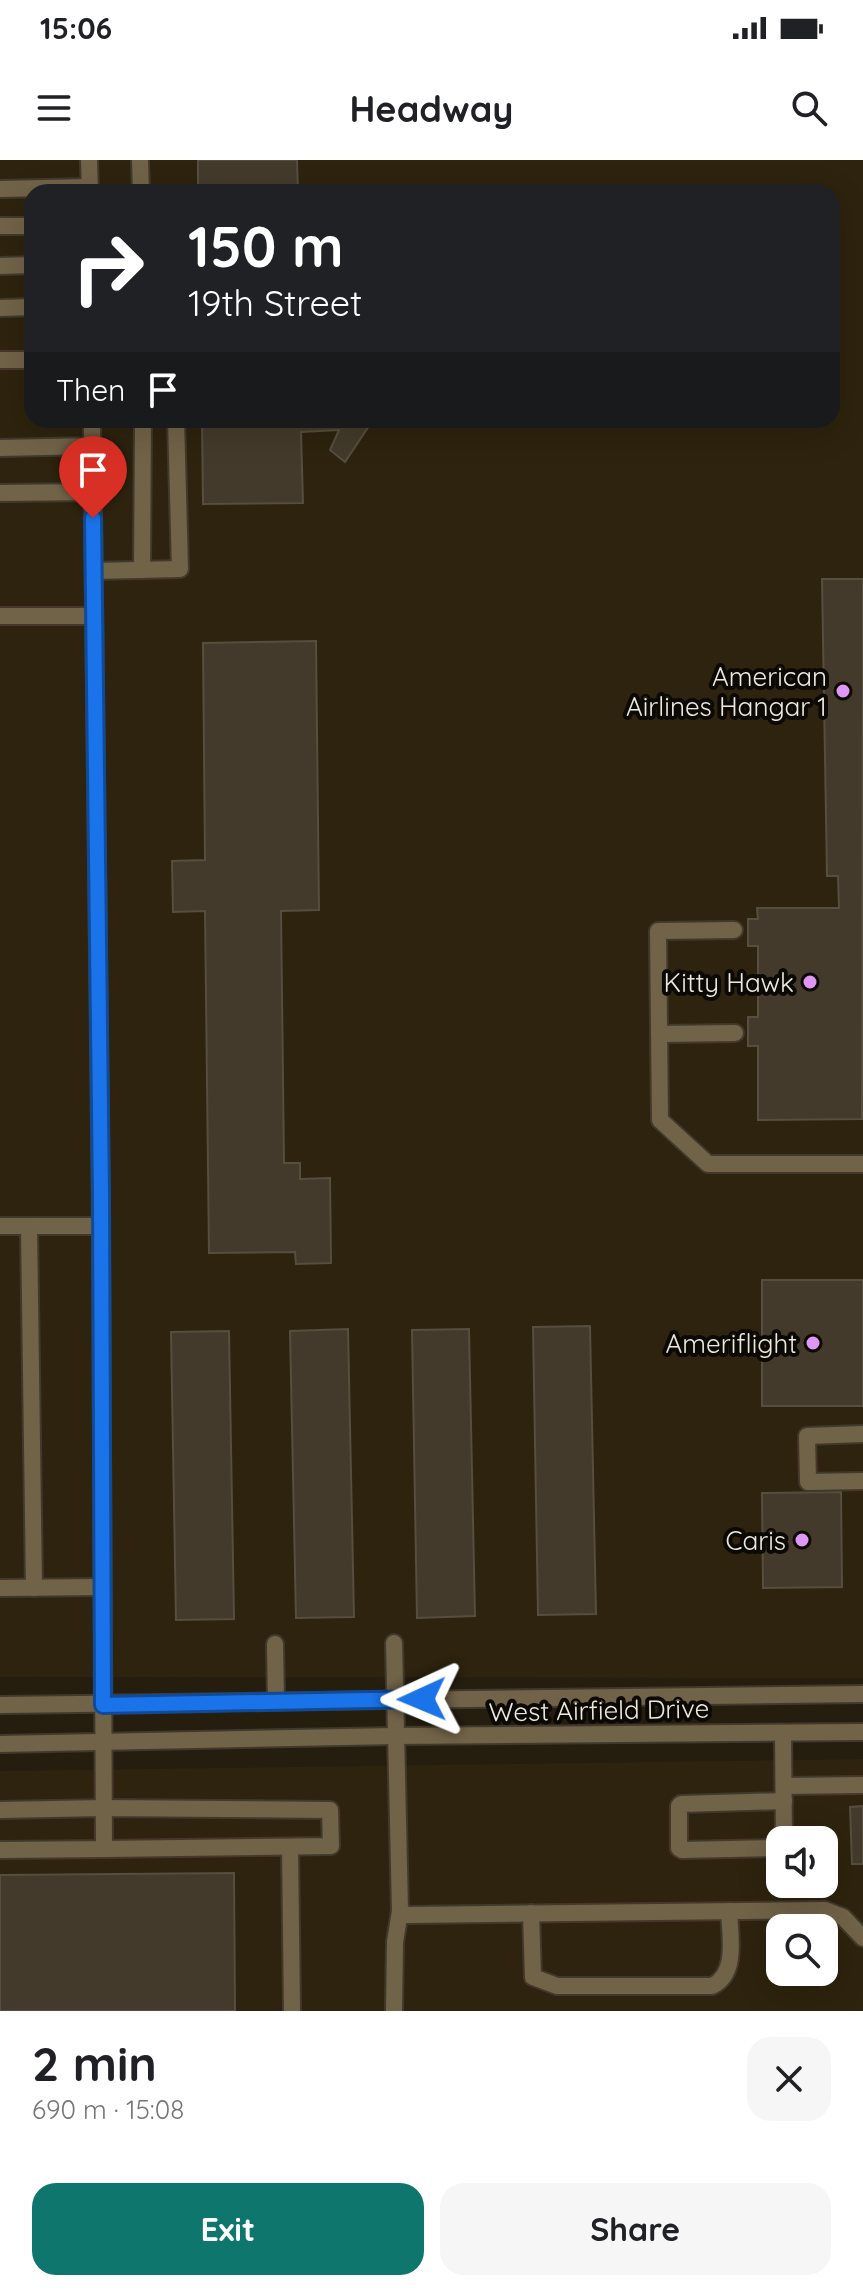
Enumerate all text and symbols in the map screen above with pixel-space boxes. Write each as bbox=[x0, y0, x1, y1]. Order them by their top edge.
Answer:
text: 15:06 bbox=[40, 9, 112, 47]
icon: menu bbox=[32, 86, 76, 130]
text: Headway bbox=[349, 86, 514, 131]
icon: search bbox=[787, 86, 831, 130]
text: 150 m bbox=[188, 211, 344, 281]
icon: right bbox=[56, 216, 160, 320]
text: 19th Street bbox=[188, 280, 362, 325]
icon: arrive bbox=[141, 368, 185, 412]
text: Then bbox=[56, 371, 125, 409]
pin bbox=[59, 436, 127, 518]
icon: arrive bbox=[71, 448, 115, 492]
place label: American Airlines Hangar 1 bbox=[626, 660, 827, 723]
marker: American Airlines Hangar 1 bbox=[834, 682, 852, 700]
place label: Kitty Hawk bbox=[664, 966, 794, 999]
marker: Kitty Hawk bbox=[801, 973, 819, 991]
place label: Ameriflight bbox=[666, 1327, 797, 1360]
marker: Ameriflight bbox=[804, 1334, 822, 1352]
place label: Caris bbox=[725, 1524, 786, 1557]
marker: Caris bbox=[793, 1531, 811, 1549]
position arrow bbox=[380, 1657, 464, 1741]
street label: West Airfield Drive bbox=[488, 1692, 710, 1728]
map controls bbox=[766, 1826, 838, 1986]
button: sound bbox=[766, 1826, 838, 1898]
button: search bbox=[766, 1914, 838, 1986]
text: 2 min bbox=[32, 2033, 157, 2093]
button: close bbox=[747, 2037, 831, 2121]
text: 690 m · 15:08 bbox=[32, 2093, 184, 2126]
button: Exit bbox=[32, 2183, 424, 2275]
button: Share bbox=[440, 2183, 831, 2275]

